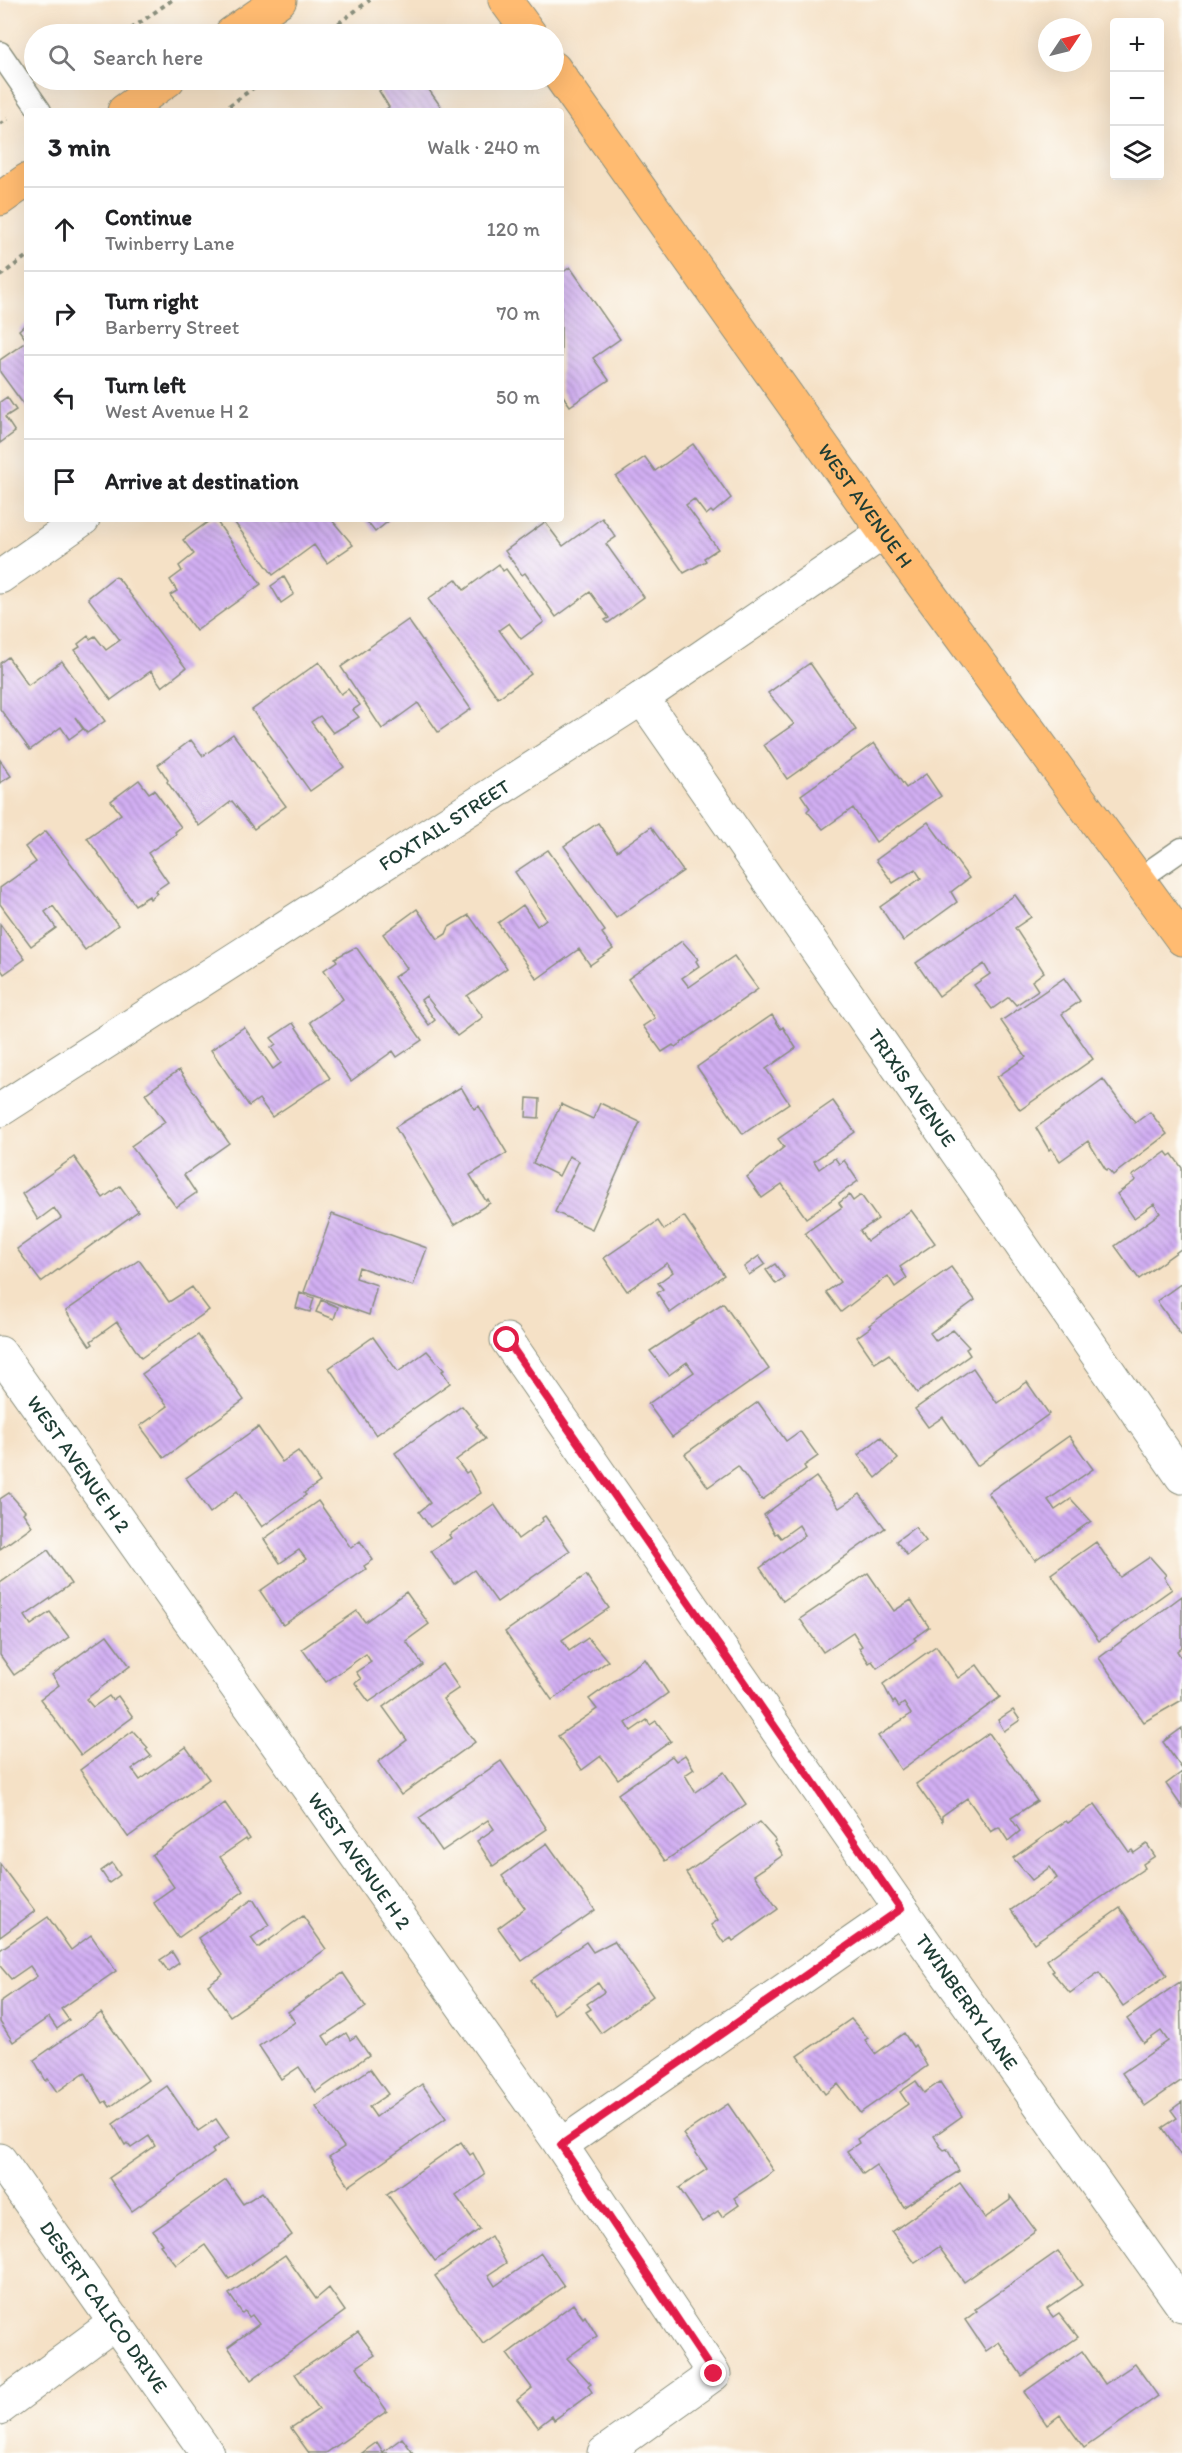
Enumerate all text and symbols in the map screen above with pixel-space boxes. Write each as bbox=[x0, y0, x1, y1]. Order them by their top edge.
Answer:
north arrow bbox=[1038, 18, 1092, 72]
map controls bbox=[1110, 18, 1164, 180]
button: + bbox=[1110, 18, 1164, 72]
search box bbox=[24, 24, 564, 90]
icon: search bbox=[45, 41, 78, 74]
text: Search here bbox=[93, 44, 203, 71]
button: − bbox=[1110, 72, 1164, 126]
button: layers bbox=[1110, 126, 1164, 180]
text: 3 min bbox=[48, 131, 110, 163]
text: Walk · 240 m bbox=[427, 135, 540, 159]
text: Continue bbox=[105, 204, 192, 231]
icon: ahead bbox=[48, 213, 81, 246]
text: 120 m bbox=[487, 217, 540, 241]
text: Twinberry Lane bbox=[105, 231, 234, 255]
text: Turn right bbox=[105, 288, 199, 315]
icon: right bbox=[48, 297, 81, 330]
text: 70 m bbox=[496, 301, 540, 325]
text: Barberry Street bbox=[105, 315, 239, 339]
text: Turn left bbox=[105, 372, 186, 399]
icon: left bbox=[48, 381, 81, 414]
text: 50 m bbox=[496, 385, 540, 409]
text: West Avenue H 2 bbox=[105, 399, 249, 423]
street label: WEST AVENUE H bbox=[813, 439, 918, 572]
icon: arrive bbox=[48, 465, 81, 498]
text: Arrive at destination bbox=[105, 468, 299, 495]
street label: FOXTAIL STREET bbox=[374, 774, 514, 876]
street label: TRIXIS AVENUE bbox=[863, 1024, 961, 1151]
route start bbox=[493, 1326, 519, 1352]
street label: WEST AVENUE H 2 bbox=[22, 1391, 136, 1537]
street label: WEST AVENUE H 2 bbox=[303, 1787, 416, 1934]
street label: TWINBERRY LANE bbox=[910, 1929, 1023, 2075]
street label: DESERT CALICO DRIVE bbox=[35, 2216, 173, 2398]
route end bbox=[700, 2360, 726, 2386]

